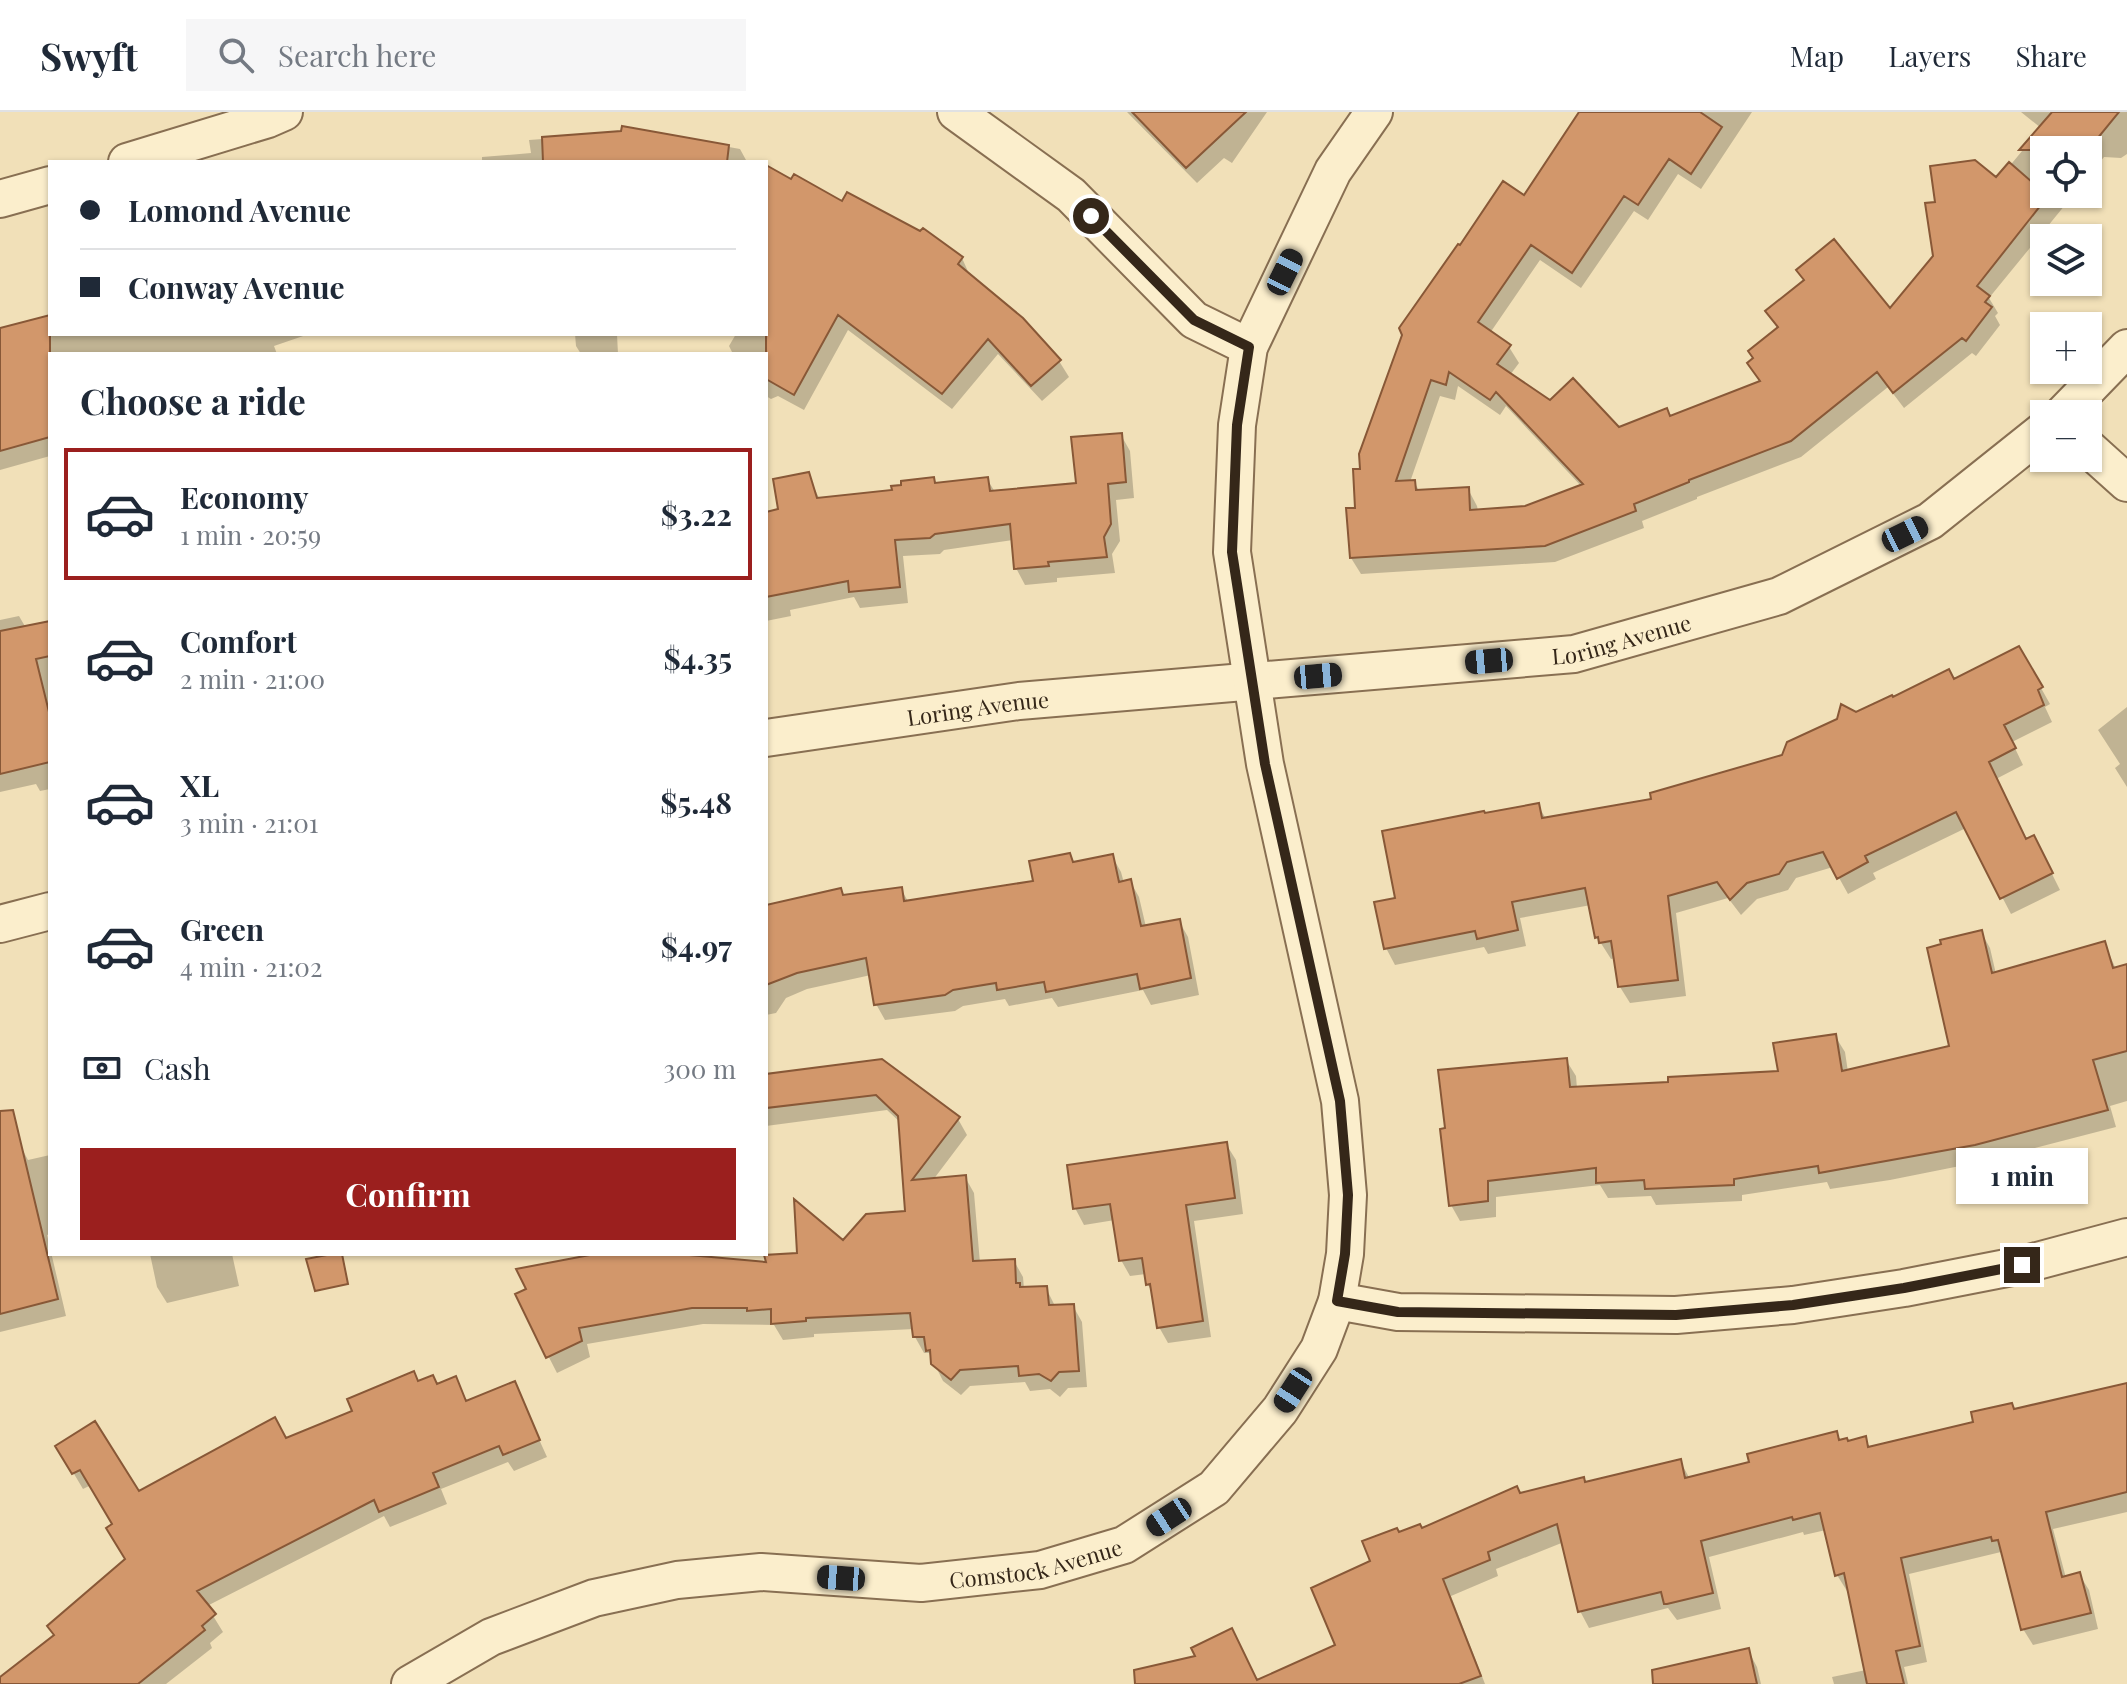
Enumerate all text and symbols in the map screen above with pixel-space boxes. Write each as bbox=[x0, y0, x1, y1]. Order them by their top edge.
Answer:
search box bbox=[186, 19, 746, 91]
text: Swyft bbox=[40, 30, 138, 81]
icon: search bbox=[214, 33, 258, 77]
text: Search here bbox=[278, 35, 436, 75]
text: Map bbox=[1790, 37, 1844, 74]
text: Layers bbox=[1888, 37, 1971, 74]
text: Share bbox=[2015, 37, 2087, 74]
map controls bbox=[2030, 136, 2102, 472]
button: locate bbox=[2030, 136, 2102, 208]
text: Lomond Avenue bbox=[128, 190, 351, 230]
route start bbox=[1073, 198, 1109, 234]
button: layers bbox=[2030, 224, 2102, 296]
car bbox=[1264, 245, 1306, 299]
text: Conway Avenue bbox=[128, 267, 345, 307]
button: + bbox=[2030, 312, 2102, 384]
text: Choose a ride bbox=[80, 376, 306, 424]
button: − bbox=[2030, 400, 2102, 472]
text: Economy bbox=[180, 477, 309, 517]
icon: car bbox=[84, 478, 156, 550]
text: $3.22 bbox=[661, 494, 732, 534]
car bbox=[1878, 513, 1932, 555]
text: 1 min · 20:59 bbox=[180, 517, 321, 552]
street label: Loring Avenue bbox=[1551, 607, 1694, 671]
text: Comfort bbox=[180, 621, 297, 661]
icon: car bbox=[84, 622, 156, 694]
text: $4.35 bbox=[663, 638, 732, 678]
car bbox=[1464, 647, 1514, 675]
text: 2 min · 21:00 bbox=[180, 661, 325, 696]
car bbox=[1293, 662, 1343, 690]
street label: Loring Avenue bbox=[905, 684, 1050, 732]
text: XL bbox=[180, 765, 219, 805]
icon: car bbox=[84, 766, 156, 838]
text: $5.48 bbox=[660, 782, 732, 822]
text: 3 min · 21:01 bbox=[180, 805, 318, 840]
text: Green bbox=[180, 909, 264, 949]
icon: car bbox=[84, 910, 156, 982]
text: $4.97 bbox=[661, 926, 732, 966]
text: 4 min · 21:02 bbox=[180, 949, 322, 984]
icon: cash bbox=[80, 1046, 124, 1090]
text: Cash bbox=[144, 1048, 211, 1088]
text: 300 m bbox=[664, 1051, 736, 1086]
button: Confirm bbox=[80, 1148, 736, 1240]
callout: 1 min bbox=[1956, 1149, 2088, 1205]
text: 1 min bbox=[1990, 1158, 2054, 1193]
route end bbox=[2004, 1247, 2040, 1283]
car bbox=[1270, 1363, 1316, 1417]
car bbox=[1142, 1494, 1196, 1540]
street label: Comstock Avenue bbox=[948, 1531, 1126, 1595]
car bbox=[816, 1564, 866, 1592]

